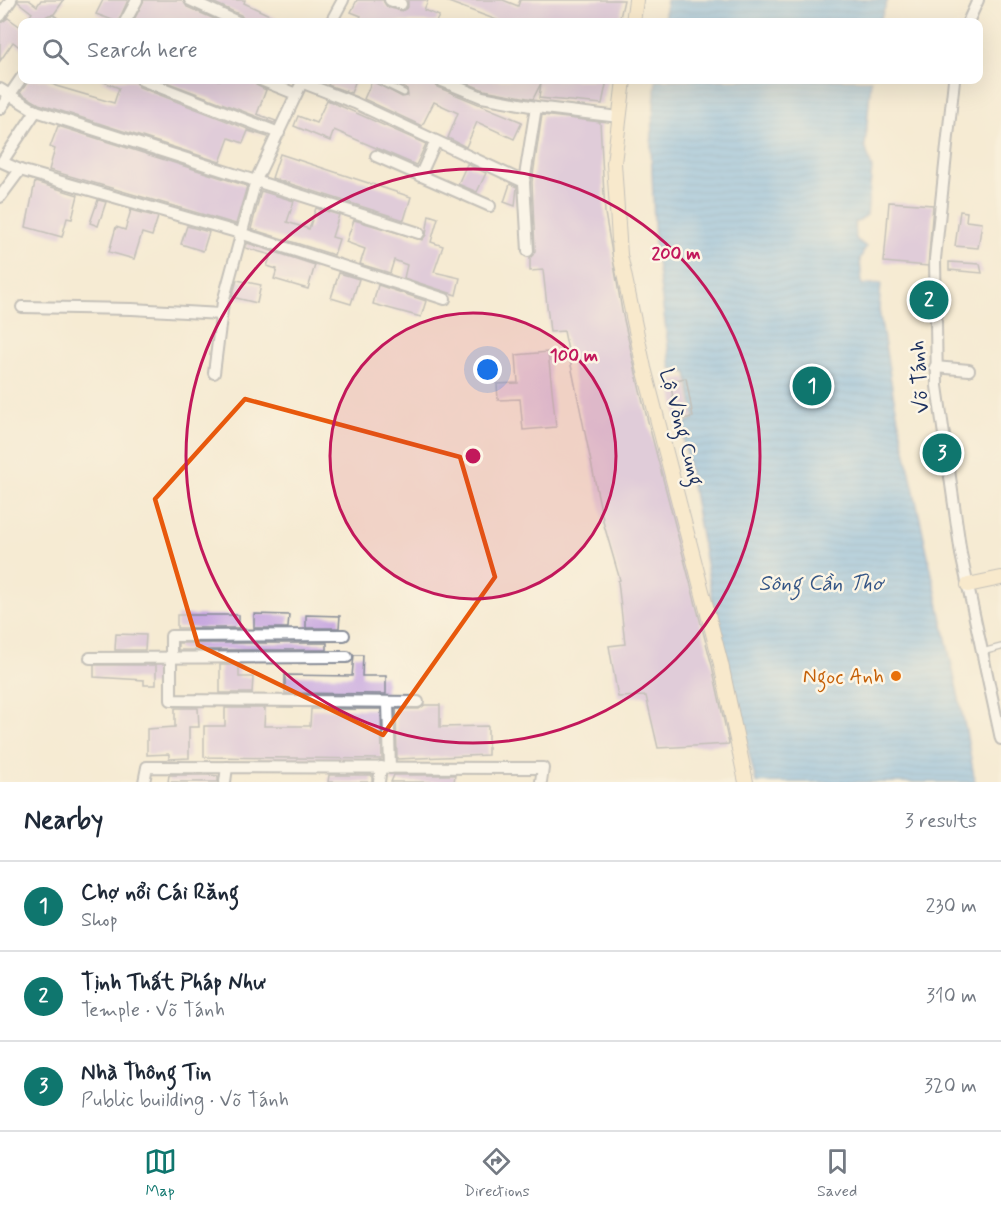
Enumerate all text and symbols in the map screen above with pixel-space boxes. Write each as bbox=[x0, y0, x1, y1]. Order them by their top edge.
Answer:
search box bbox=[18, 18, 983, 84]
icon: search bbox=[39, 35, 72, 68]
text: Search here bbox=[87, 37, 198, 65]
text: 200 m bbox=[651, 242, 701, 266]
pin: 2 bbox=[910, 278, 948, 322]
street label: Võ Tánh bbox=[903, 340, 937, 414]
text: 100 m bbox=[550, 344, 598, 368]
your location bbox=[473, 355, 502, 384]
pin: 1 bbox=[792, 364, 832, 408]
street label: Lộ Vòng Cung bbox=[650, 365, 710, 490]
pin: 3 bbox=[922, 430, 962, 476]
centre of rings bbox=[463, 446, 483, 466]
water label: Sông Cần Thơ bbox=[759, 570, 885, 601]
place label: Ngoc Anh bbox=[803, 663, 884, 693]
marker: Ngoc Anh bbox=[889, 669, 903, 683]
text: Nearby bbox=[24, 804, 103, 838]
text: 3 results bbox=[905, 808, 977, 835]
text: Chợ nổi Cái Răng bbox=[81, 879, 239, 907]
text: 1 bbox=[39, 893, 48, 920]
text: 230 m bbox=[925, 893, 977, 920]
text: Shop bbox=[81, 907, 118, 934]
text: Tịnh Thất Pháp Như bbox=[81, 969, 266, 997]
text: 2 bbox=[39, 983, 48, 1010]
text: 310 m bbox=[926, 983, 977, 1010]
text: Temple · Võ Tánh bbox=[81, 997, 225, 1024]
text: Nhà Thông Tin bbox=[81, 1059, 211, 1087]
text: 3 bbox=[39, 1073, 48, 1100]
text: 320 m bbox=[924, 1073, 977, 1100]
text: Public building · Võ Tánh bbox=[81, 1087, 289, 1114]
tab: Map bbox=[144, 1145, 177, 1202]
tab: Directions bbox=[464, 1145, 530, 1202]
tab: Saved bbox=[817, 1145, 857, 1202]

